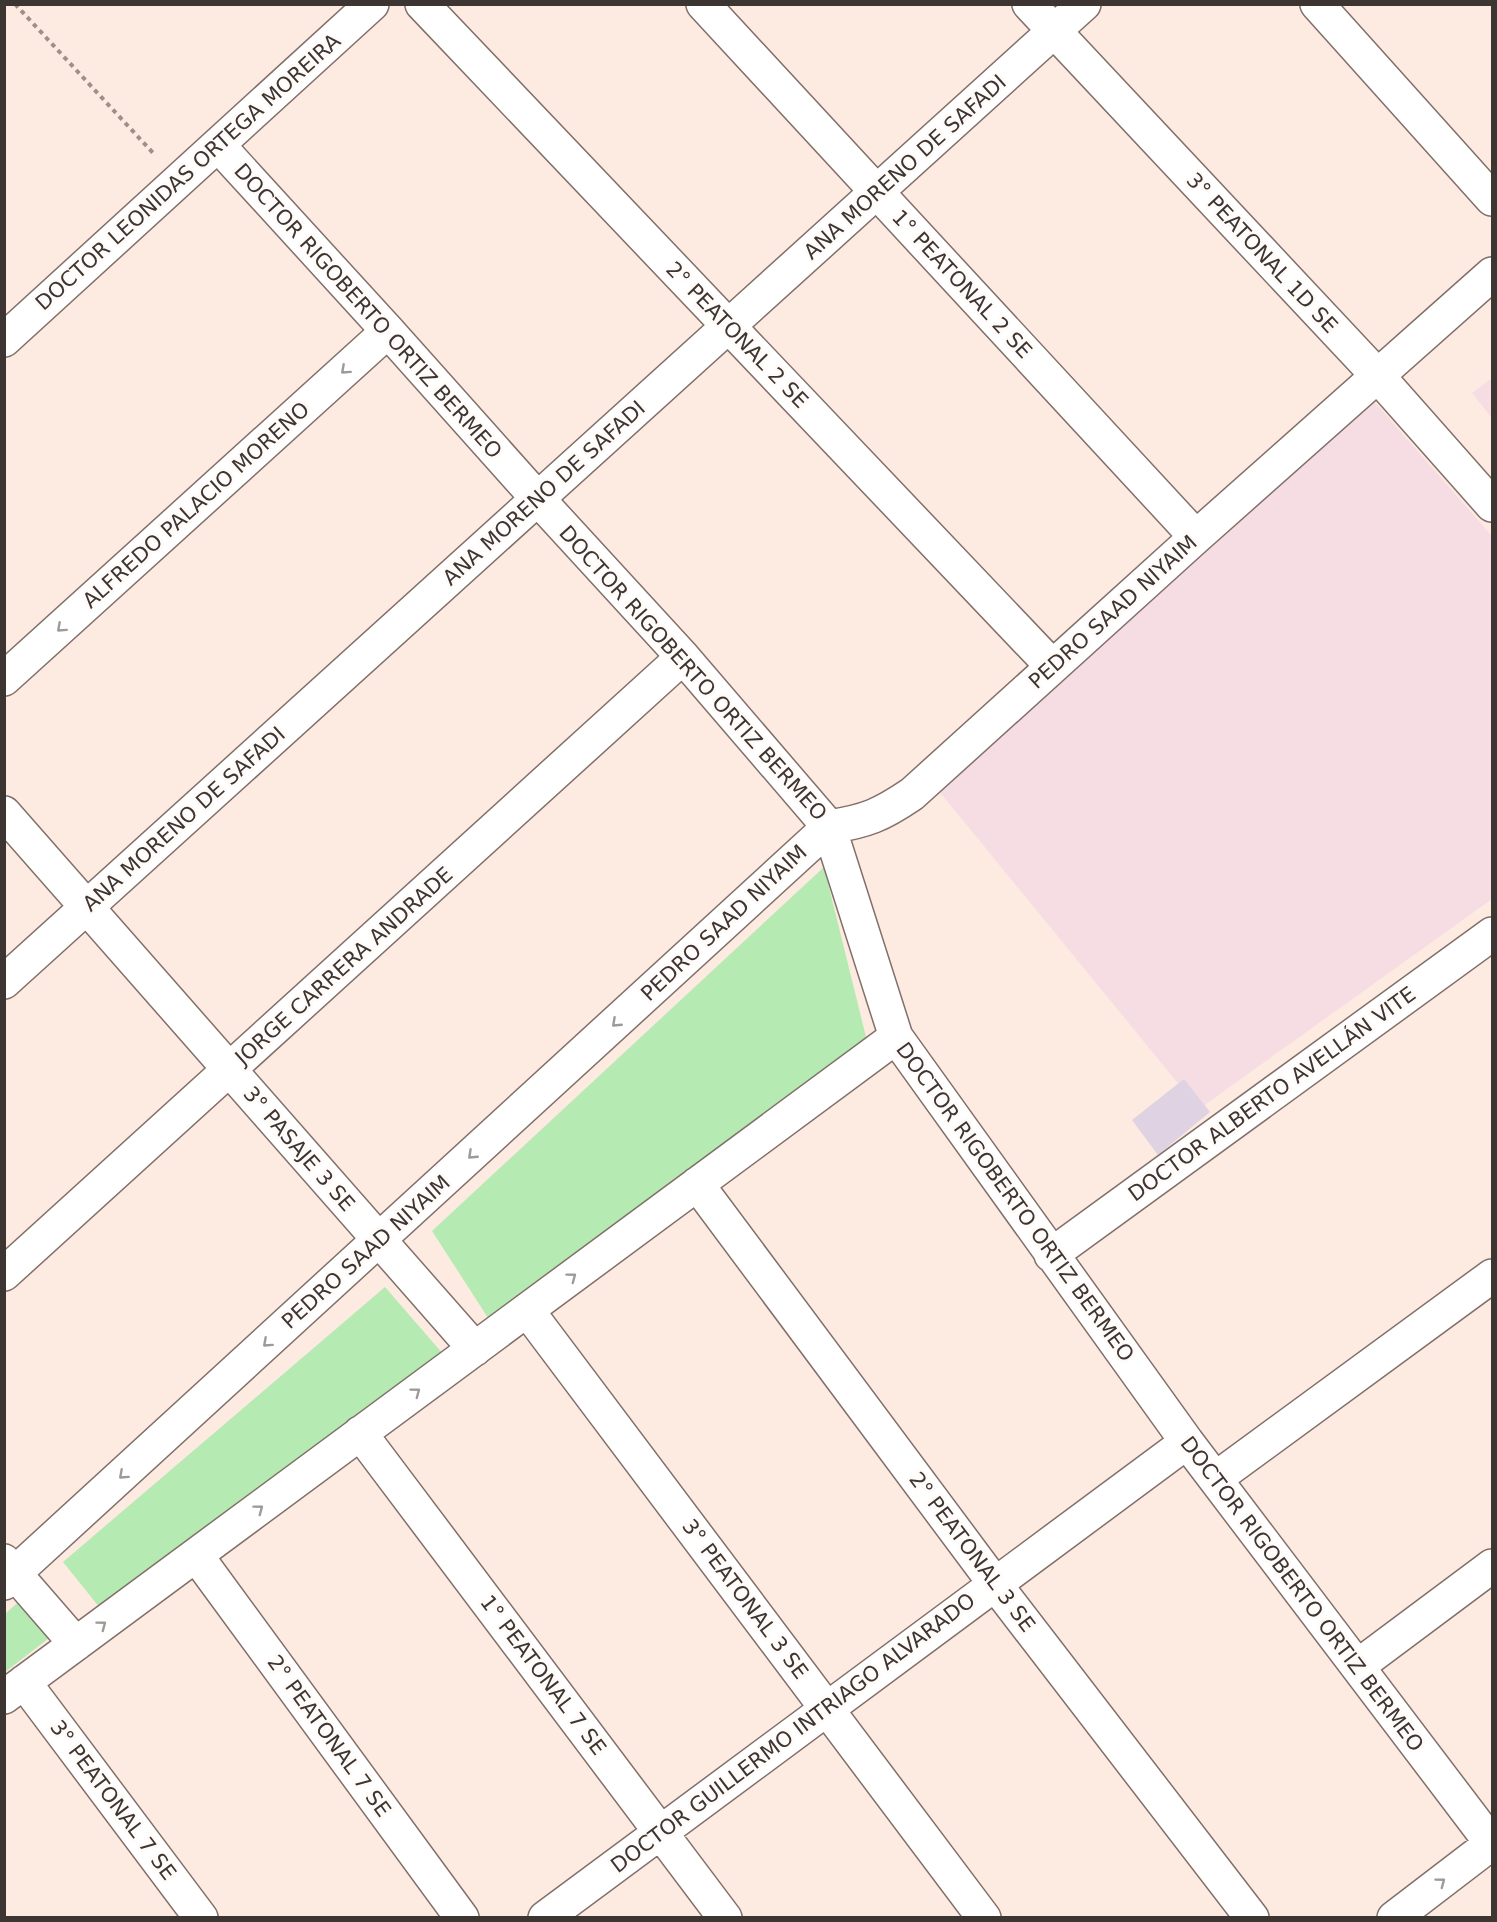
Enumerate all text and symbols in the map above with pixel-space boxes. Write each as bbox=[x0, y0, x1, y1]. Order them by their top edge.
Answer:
street label: DOCTOR LEONIDAS ORTEGA MOREIRA bbox=[31, 28, 346, 315]
street label: ANA MORENO DE SAFADI bbox=[799, 70, 1011, 264]
street label: DOCTOR RIGOBERTO ORTIZ BERMEO bbox=[229, 159, 507, 463]
street label: 3° PEATONAL 1D SE bbox=[1182, 168, 1342, 338]
street label: 1° PEATONAL 2 SE bbox=[887, 205, 1037, 363]
street label: 2° PEATONAL 2 SE bbox=[661, 257, 813, 413]
one-way arrow bbox=[341, 363, 352, 374]
street label: ANA MORENO DE SAFADI bbox=[438, 396, 650, 590]
street label: ALFREDO PALACIO MORENO bbox=[78, 397, 314, 613]
street label: DOCTOR RIGOBERTO ORTIZ BERMEO bbox=[554, 521, 832, 825]
street label: PEDRO SAAD NIYAIM bbox=[1024, 530, 1202, 694]
one-way arrow bbox=[57, 621, 67, 632]
street label: ANA MORENO DE SAFADI bbox=[78, 722, 290, 916]
street label: PEDRO SAAD NIYAIM bbox=[636, 840, 812, 1006]
street label: JORGE CARRERA ANDRADE bbox=[229, 862, 457, 1071]
street label: DOCTOR ALBERTO AVELLÁN VITE bbox=[1123, 981, 1420, 1206]
one-way arrow bbox=[612, 1016, 623, 1027]
street label: DOCTOR RIGOBERTO ORTIZ BERMEO bbox=[891, 1038, 1139, 1366]
street label: 3° PASAJE 3 SE bbox=[238, 1082, 360, 1216]
one-way arrow bbox=[469, 1147, 480, 1158]
street label: PEDRO SAAD NIYAIM bbox=[277, 1170, 455, 1334]
one-way arrow bbox=[566, 1273, 577, 1284]
one-way arrow bbox=[263, 1336, 273, 1347]
one-way arrow bbox=[409, 1389, 420, 1400]
street label: DOCTOR RIGOBERTO ORTIZ BERMEO bbox=[1176, 1432, 1428, 1756]
street label: 2° PEATONAL 3 SE bbox=[904, 1467, 1040, 1637]
one-way arrow bbox=[119, 1468, 130, 1479]
one-way arrow bbox=[252, 1505, 263, 1516]
street label: 3° PEATONAL 3 SE bbox=[677, 1514, 813, 1684]
street label: DOCTOR GUILLERMO INTRIAGO ALVARADO bbox=[606, 1588, 980, 1878]
street label: 1° PEATONAL 7 SE bbox=[475, 1590, 611, 1760]
one-way arrow bbox=[96, 1621, 107, 1632]
street label: 2° PEATONAL 7 SE bbox=[262, 1651, 396, 1821]
street label: 3° PEATONAL 7 SE bbox=[45, 1715, 181, 1885]
one-way arrow bbox=[1435, 1879, 1446, 1890]

